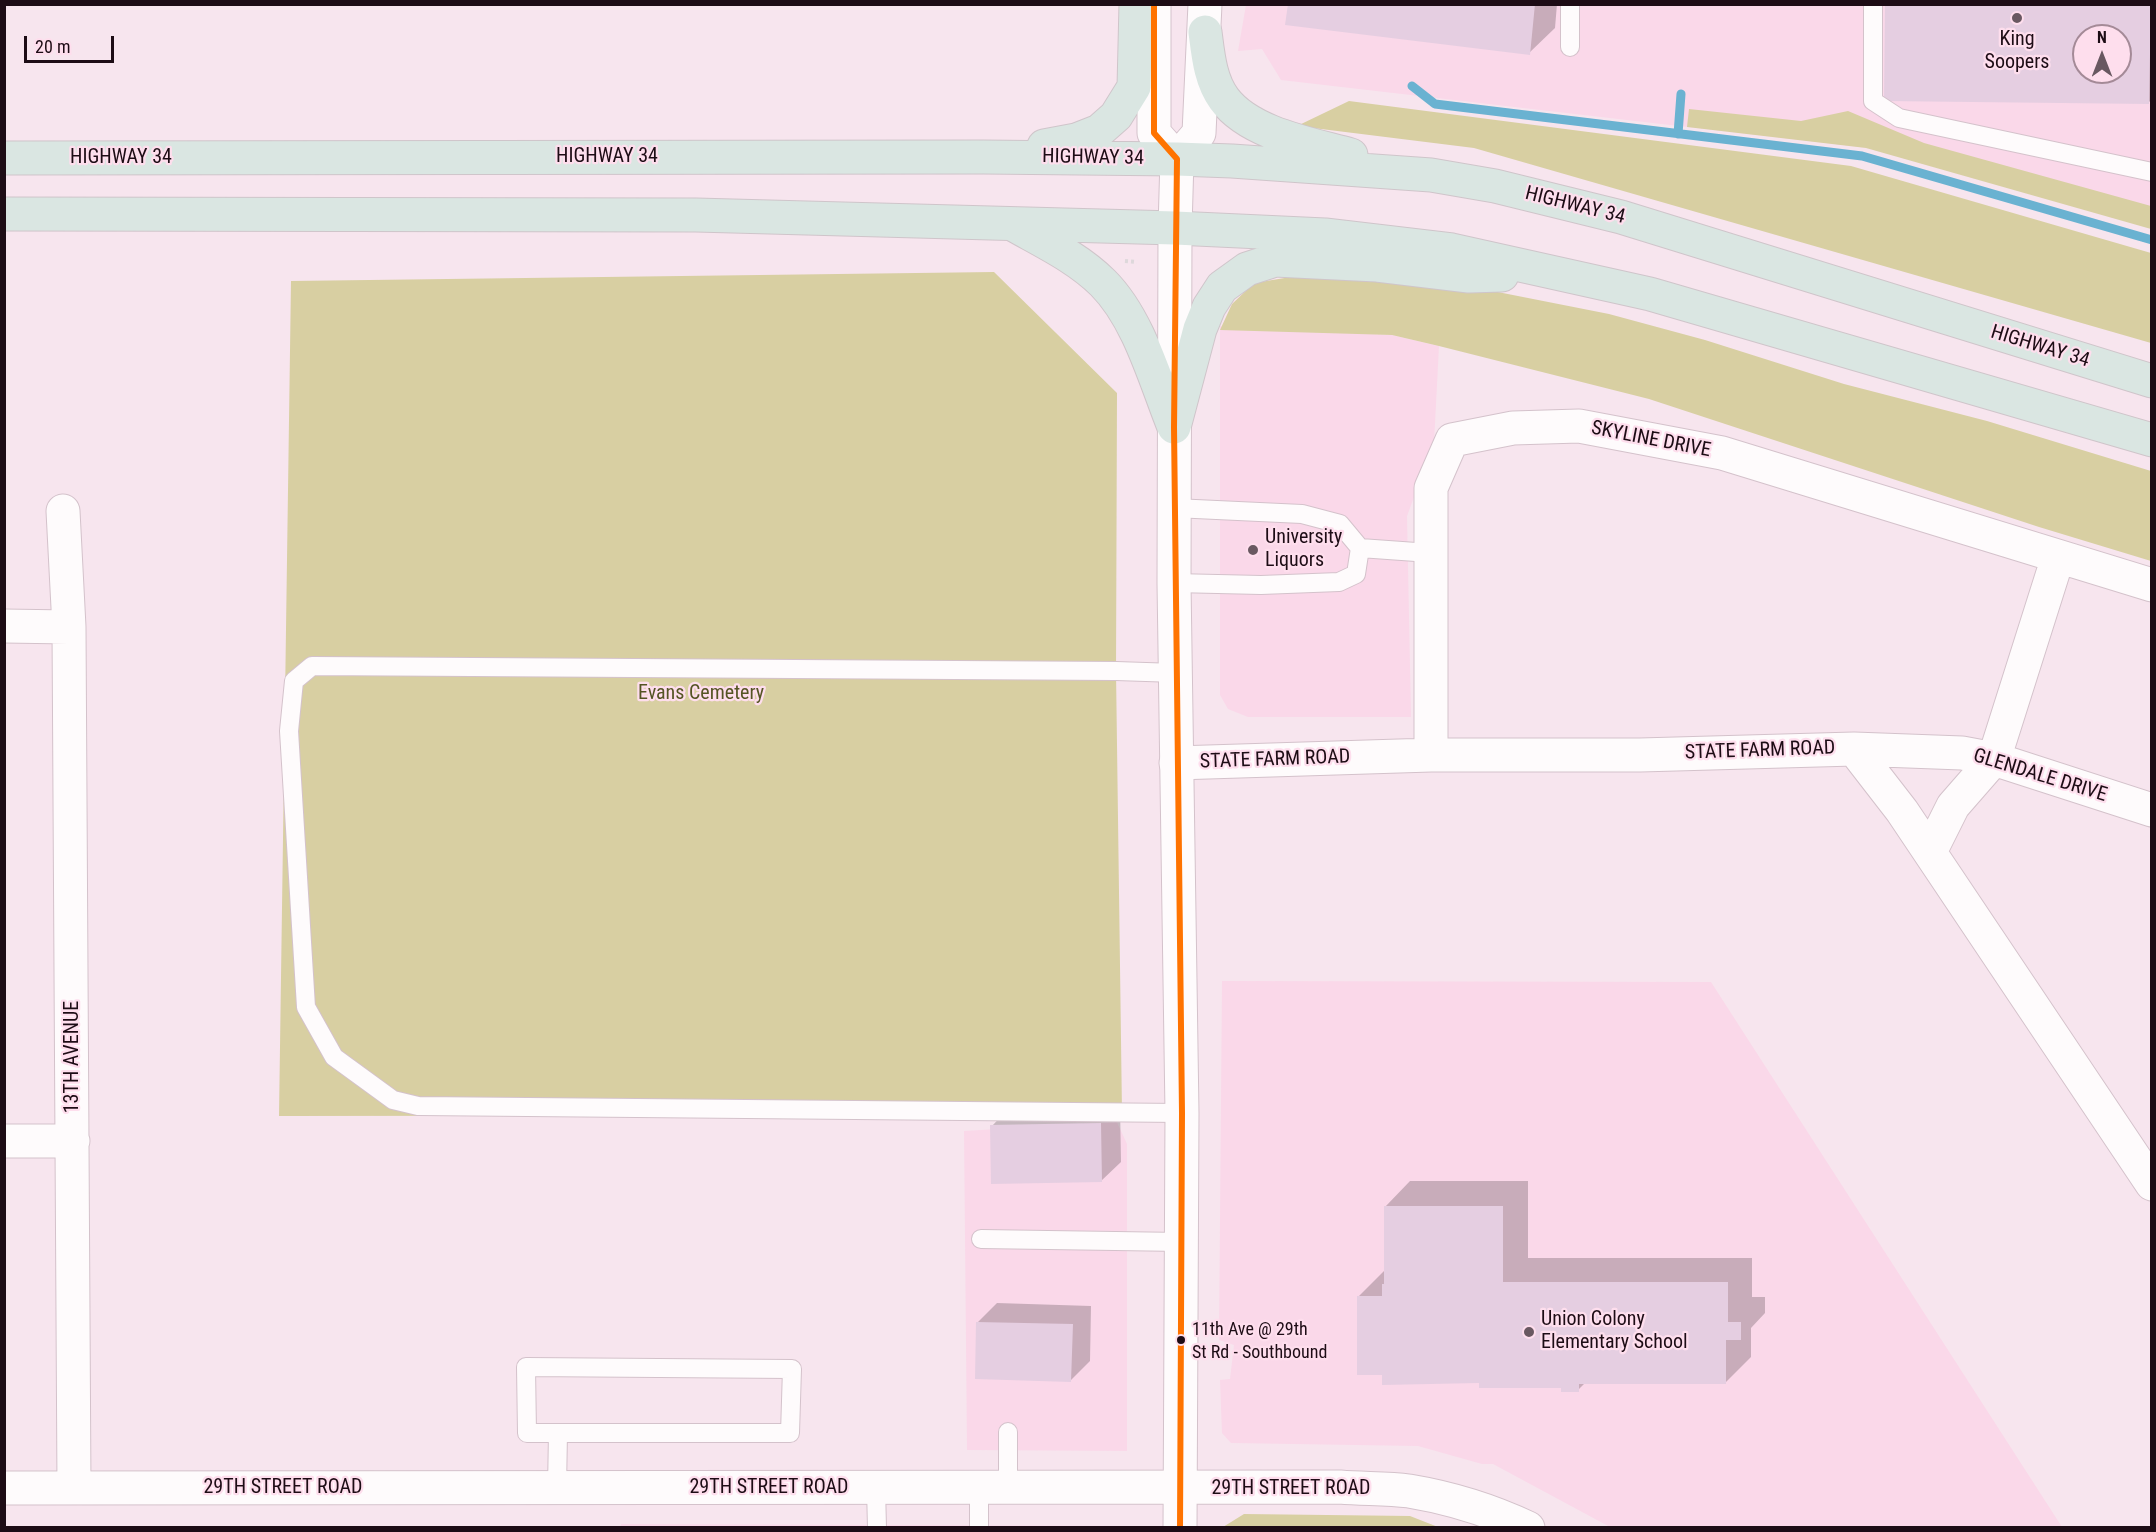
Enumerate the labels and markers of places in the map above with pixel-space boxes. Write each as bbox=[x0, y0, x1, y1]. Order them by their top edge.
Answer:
marker: King Soopers bbox=[2010, 11, 2024, 25]
place label: King Soopers bbox=[1985, 28, 2049, 75]
place label: University Liquors bbox=[1265, 526, 1342, 573]
marker: University Liquors bbox=[1246, 543, 1260, 557]
place label: Union Colony Elementary School bbox=[1541, 1308, 1688, 1355]
place label: 11th Ave @ 29th St Rd - Southbound bbox=[1192, 1319, 1327, 1362]
marker: Union Colony Elementary School bbox=[1522, 1325, 1536, 1339]
marker: 11th Ave @ 29th St Rd - Southbound bbox=[1175, 1334, 1187, 1346]

